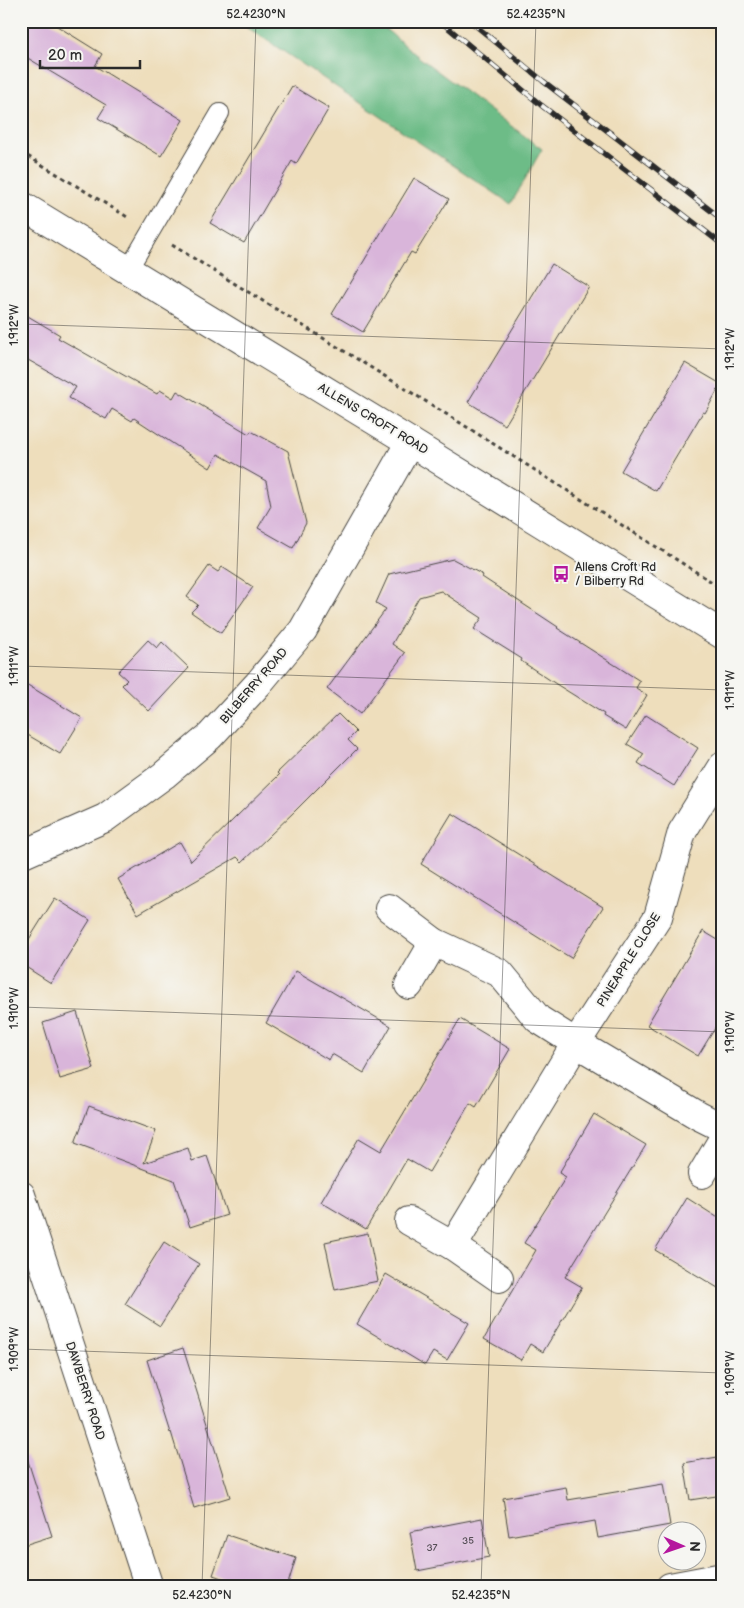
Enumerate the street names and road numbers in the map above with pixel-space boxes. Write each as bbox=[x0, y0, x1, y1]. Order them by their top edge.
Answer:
street label: ALLENS CROFT ROAD bbox=[315, 380, 431, 458]
street label: BILBERRY ROAD bbox=[217, 645, 291, 727]
street label: PINEAPPLE CLOSE bbox=[594, 910, 664, 1010]
street label: DAWBERRY ROAD bbox=[62, 1340, 108, 1442]

